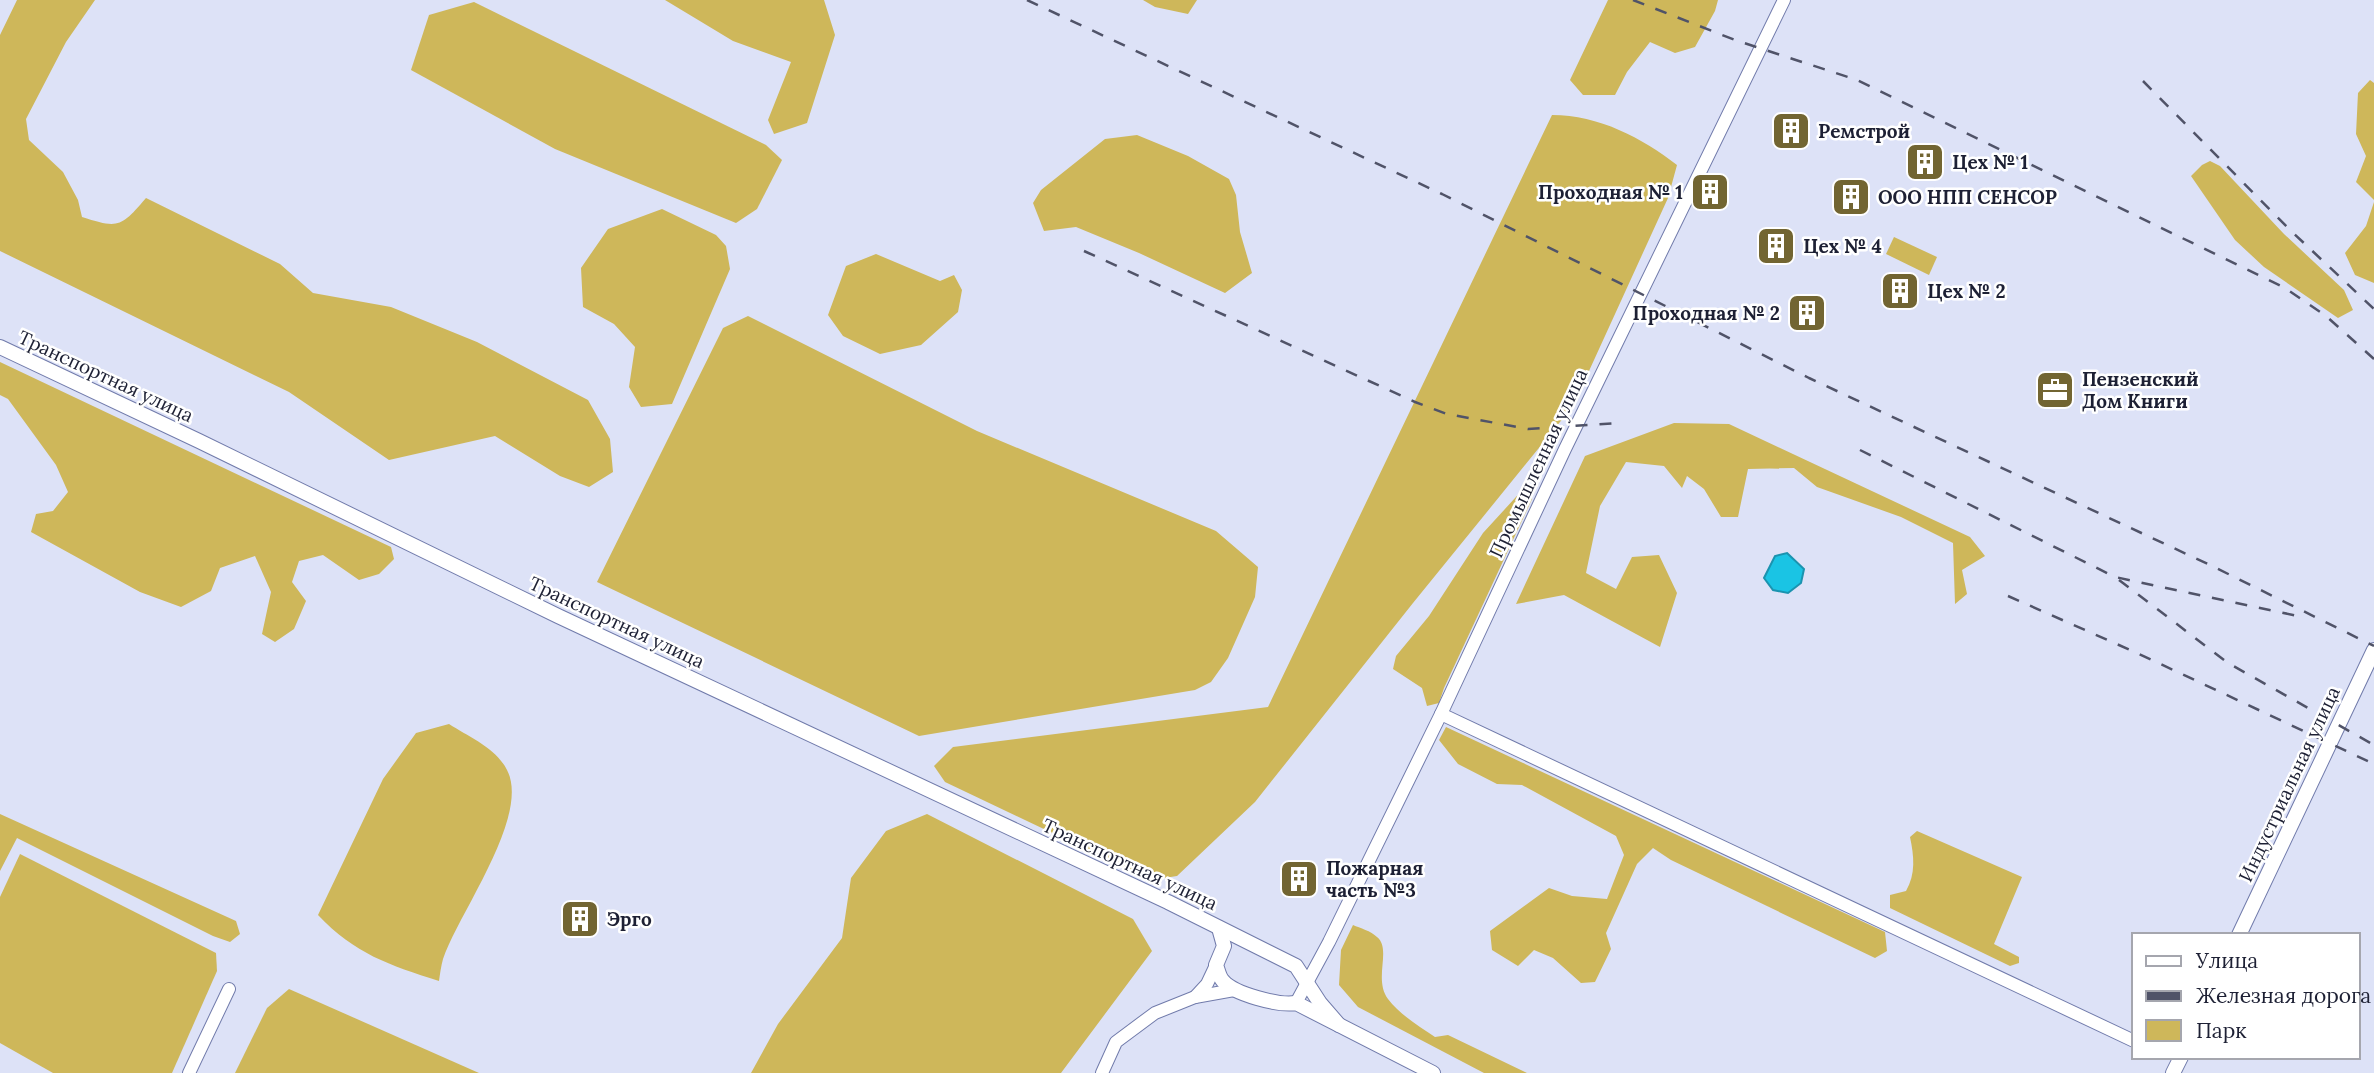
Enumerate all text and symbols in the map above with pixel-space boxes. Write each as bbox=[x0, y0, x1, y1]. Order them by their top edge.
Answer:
building icon: Ремстрой bbox=[1770, 110, 1812, 152]
place label: Ремстрой bbox=[1818, 119, 1910, 143]
building icon: Цех № 1 bbox=[1904, 141, 1946, 183]
place label: Цех № 1 bbox=[1952, 150, 2028, 174]
building icon: Проходная № 1 bbox=[1689, 171, 1731, 213]
building icon: ООО НПП СЕНСОР bbox=[1830, 176, 1872, 218]
place label: Проходная № 1 bbox=[1538, 180, 1683, 204]
place label: ООО НПП СЕНСОР bbox=[1878, 185, 2057, 209]
building icon: Цех № 4 bbox=[1755, 225, 1797, 267]
place label: Цех № 4 bbox=[1803, 234, 1882, 258]
building icon: Цех № 2 bbox=[1879, 270, 1921, 312]
place label: Цех № 2 bbox=[1927, 279, 2006, 303]
building icon: Проходная № 2 bbox=[1786, 292, 1828, 334]
place label: Проходная № 2 bbox=[1633, 301, 1780, 325]
street label: Транспортная улица bbox=[15, 325, 198, 427]
street label: Промышленная улица bbox=[1484, 365, 1592, 561]
place label: Пензенский Дом Книги bbox=[2082, 367, 2198, 413]
office icon: Пензенский Дом Книги bbox=[2034, 369, 2076, 411]
street label: Транспортная улица bbox=[526, 571, 709, 673]
street label: Индустриальная улица bbox=[2233, 682, 2345, 886]
street label: Транспортная улица bbox=[1039, 813, 1222, 915]
place label: Пожарная часть №3 bbox=[1326, 856, 1423, 902]
building icon: Пожарная часть №3 bbox=[1278, 858, 1320, 900]
building icon: Эрго bbox=[559, 898, 601, 940]
place label: Эрго bbox=[607, 907, 652, 931]
legend bbox=[2132, 933, 2360, 1059]
text: Улица bbox=[2195, 947, 2258, 974]
text: Железная дорога bbox=[2196, 982, 2371, 1009]
text: Парк bbox=[2196, 1017, 2247, 1044]

